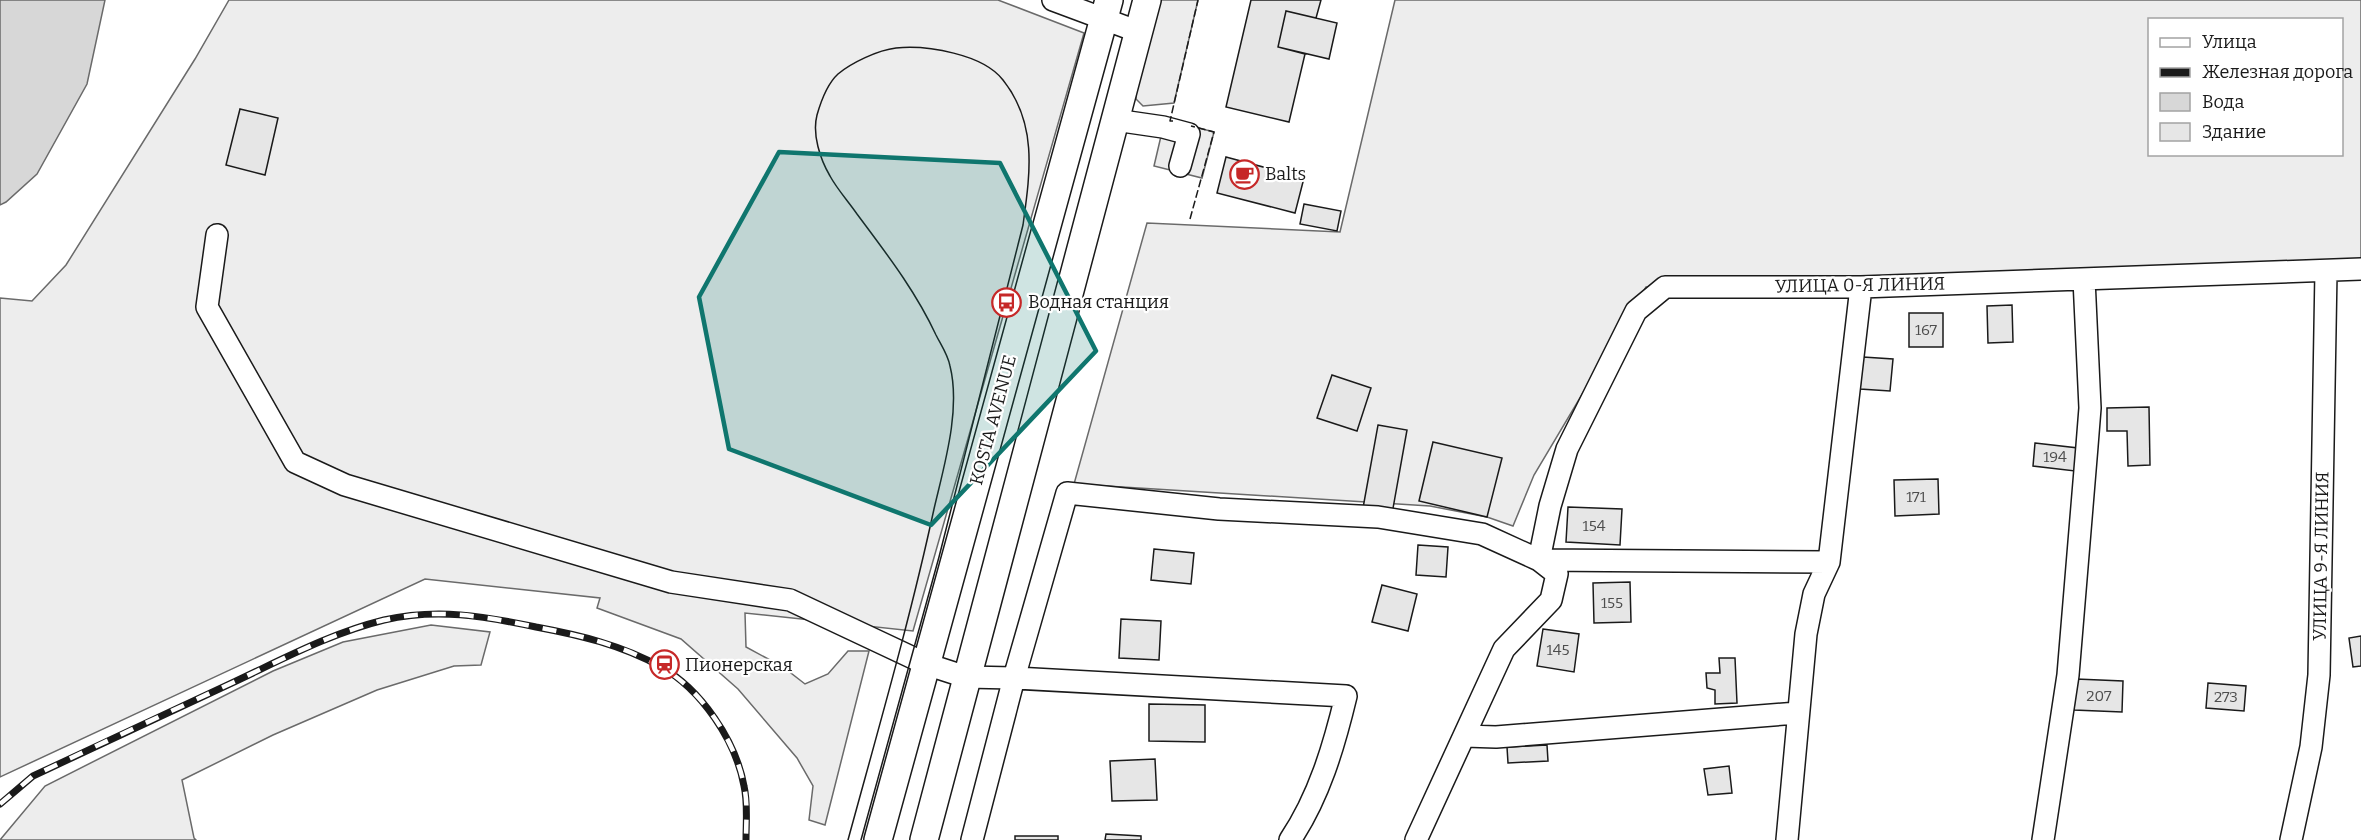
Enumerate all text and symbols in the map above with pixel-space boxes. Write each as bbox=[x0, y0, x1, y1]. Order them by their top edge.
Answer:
legend bbox=[2148, 18, 2343, 156]
text: Улица bbox=[2202, 31, 2257, 53]
text: Железная дорога bbox=[2202, 61, 2353, 83]
text: Вода bbox=[2202, 91, 2244, 113]
text: Здание bbox=[2202, 121, 2266, 143]
cafe icon: Balts bbox=[1228, 158, 1260, 190]
place label: Balts bbox=[1265, 163, 1306, 185]
street label: УЛИЦА 0-Я ЛИНИЯ bbox=[1775, 273, 1945, 297]
bus stop icon: Водная станция bbox=[991, 286, 1023, 318]
place label: Водная станция bbox=[1028, 291, 1169, 313]
house number: 167 bbox=[1915, 321, 1938, 339]
street label: KOSTA AVENUE bbox=[965, 353, 1021, 487]
house number: 194 bbox=[2043, 448, 2067, 466]
street label: УЛИЦА 9-Я ЛИНИЯ bbox=[2309, 471, 2333, 641]
house number: 171 bbox=[1906, 488, 1926, 506]
house number: 154 bbox=[1583, 517, 1606, 535]
house number: 155 bbox=[1601, 594, 1623, 612]
house number: 145 bbox=[1547, 641, 1569, 659]
station icon: Пионерская bbox=[648, 649, 680, 681]
place label: Пионерская bbox=[685, 654, 793, 676]
house number: 207 bbox=[2086, 687, 2112, 705]
house number: 273 bbox=[2214, 688, 2238, 706]

